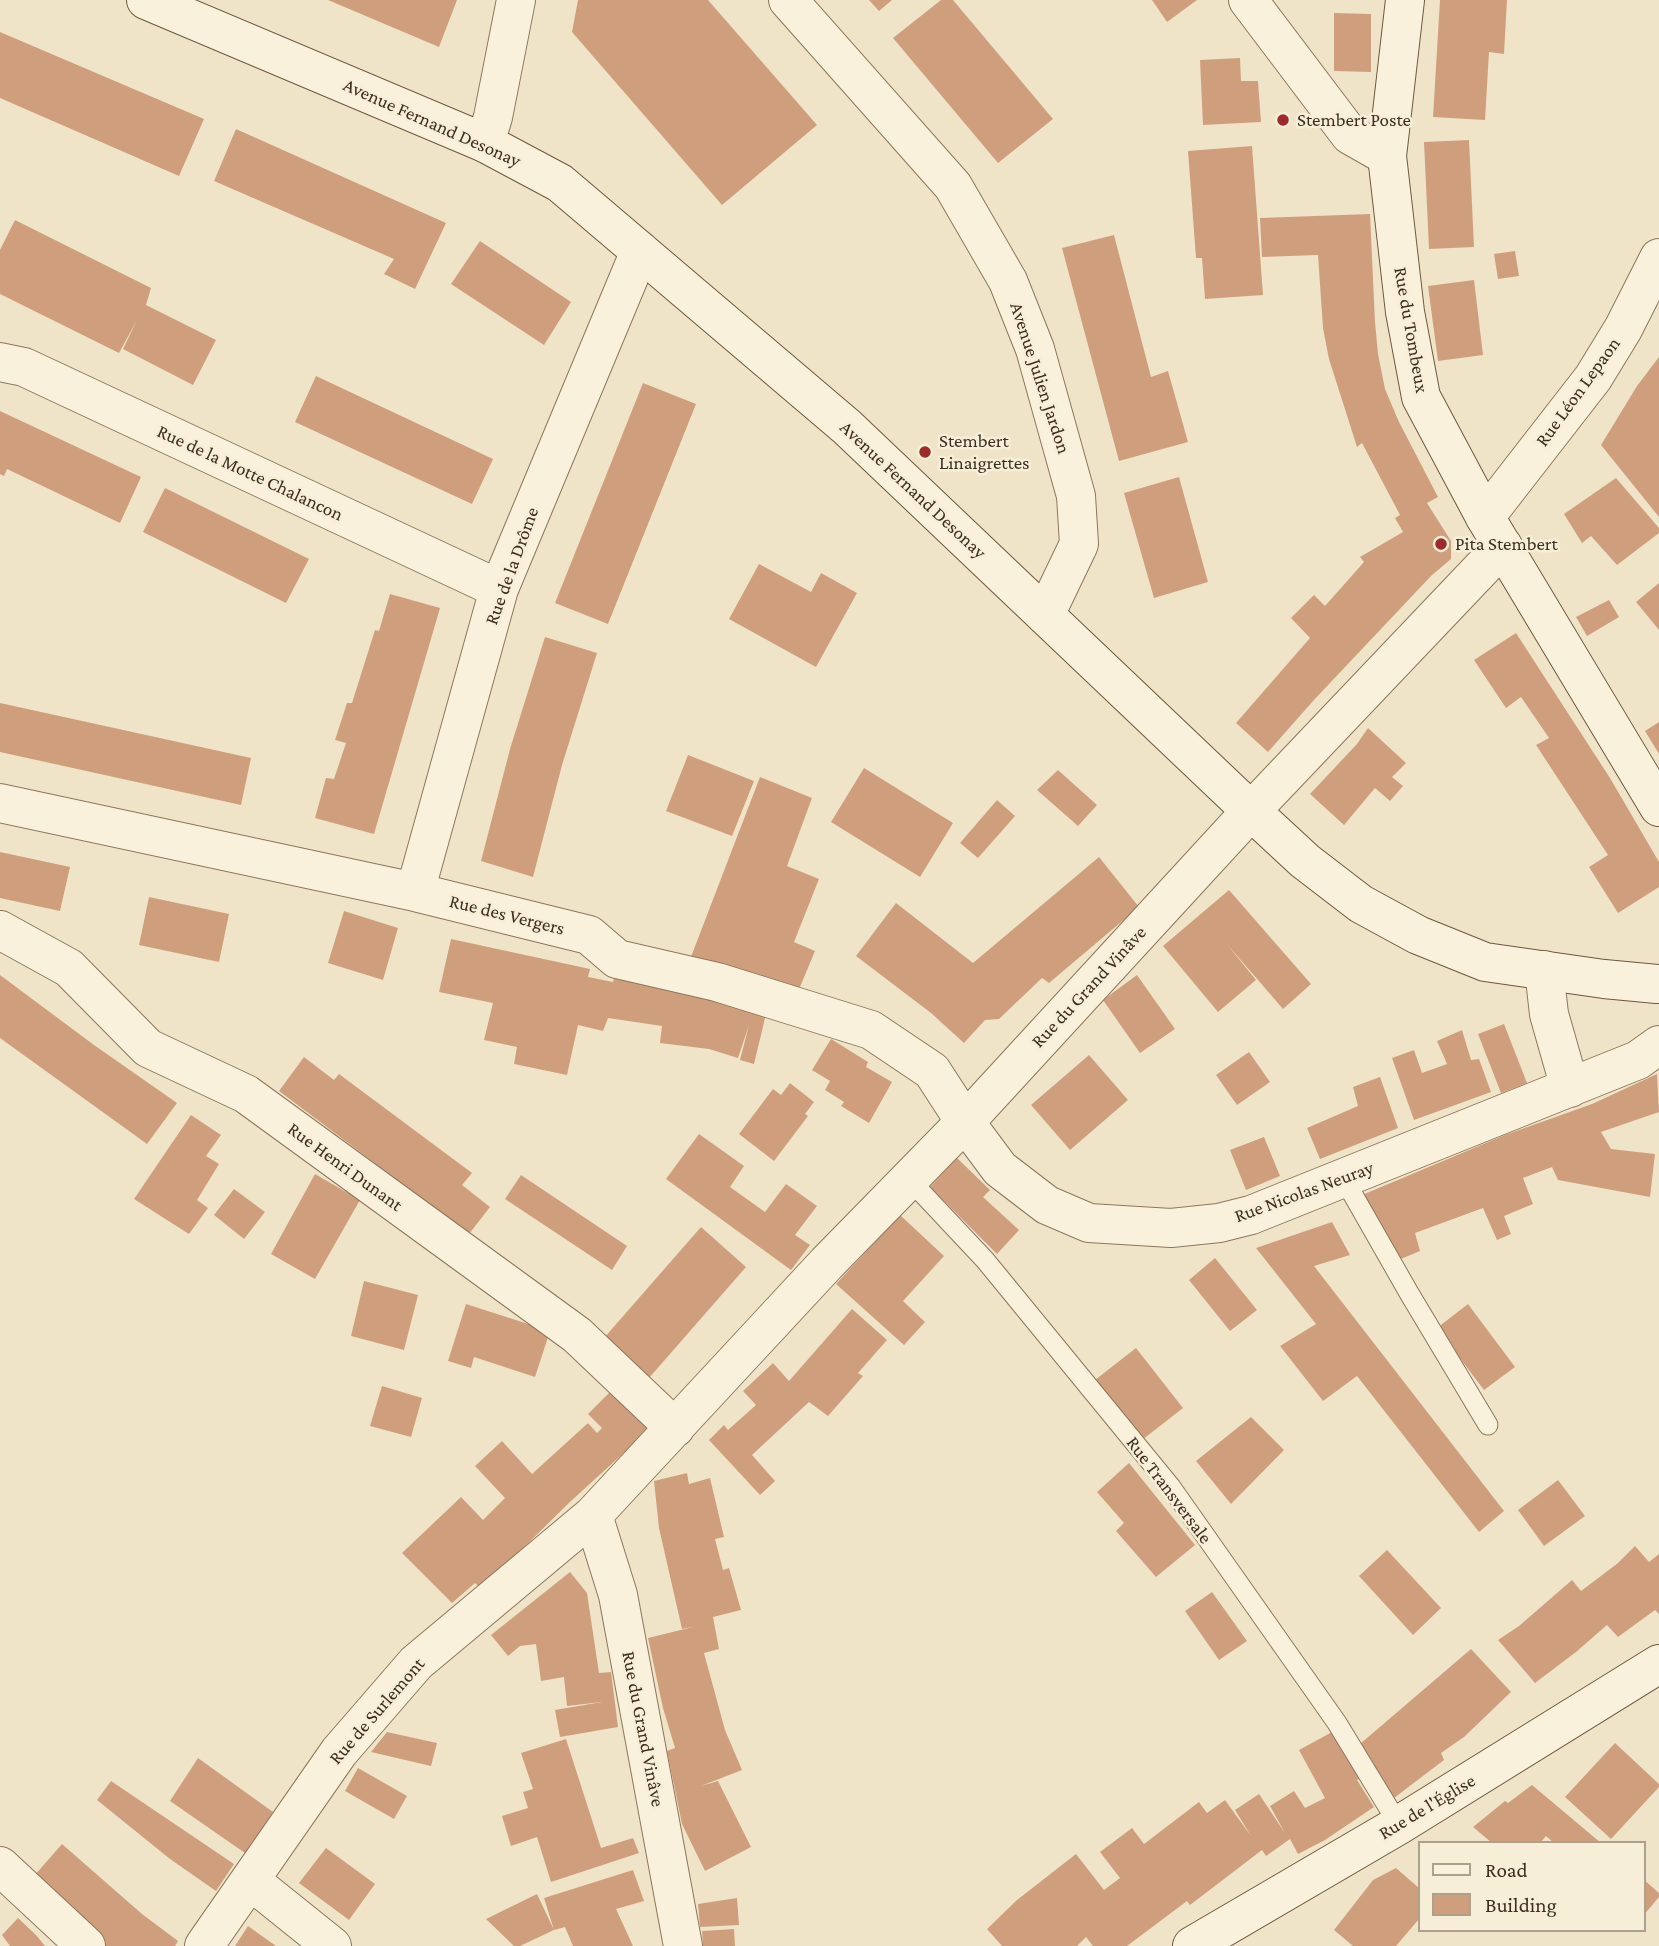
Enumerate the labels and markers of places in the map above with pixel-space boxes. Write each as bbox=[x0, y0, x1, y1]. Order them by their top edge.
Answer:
place label: Stembert Poste bbox=[1297, 109, 1411, 131]
marker: Stembert Poste bbox=[1275, 112, 1291, 128]
place label: Stembert Linaigrettes bbox=[939, 430, 1030, 474]
marker: Stembert Linaigrettes bbox=[917, 444, 933, 460]
place label: Pita Stembert bbox=[1455, 533, 1558, 555]
marker: Pita Stembert bbox=[1433, 536, 1449, 552]

